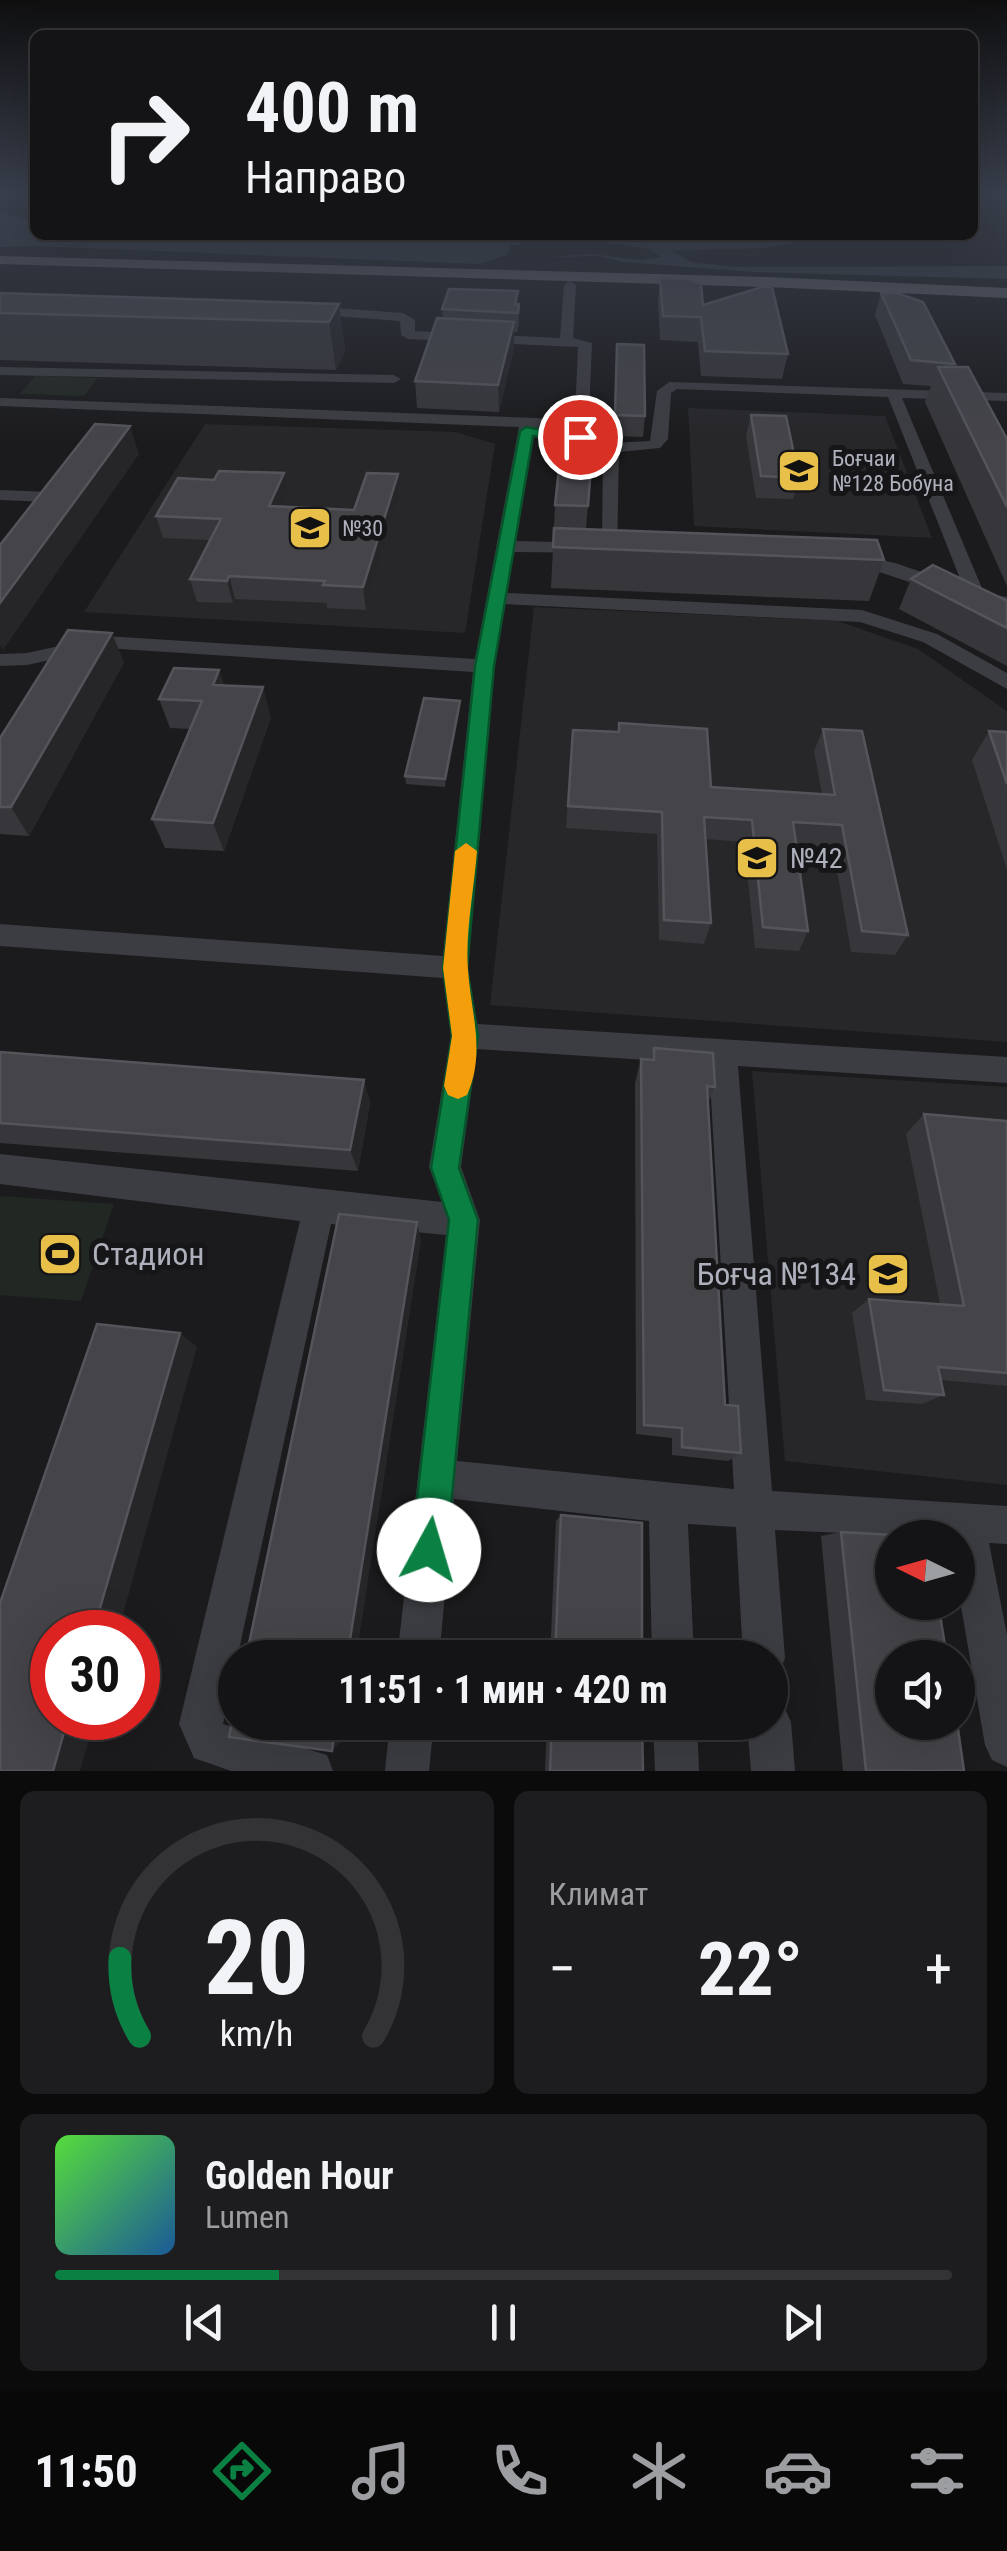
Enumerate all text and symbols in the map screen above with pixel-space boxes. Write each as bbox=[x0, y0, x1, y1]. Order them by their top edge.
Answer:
text: 400 m bbox=[245, 67, 419, 149]
icon: right bbox=[80, 70, 210, 200]
text: Направо bbox=[245, 151, 406, 204]
pin bbox=[538, 395, 623, 480]
icon: arrive bbox=[553, 410, 608, 465]
place label: Боғчаи №128 Бобуна bbox=[832, 446, 954, 496]
school or university icon: Боғчаи №128 Бобуна bbox=[776, 448, 822, 494]
school or university icon: №30 bbox=[287, 505, 333, 551]
place label: №30 bbox=[342, 516, 383, 541]
school or university icon: №42 bbox=[734, 835, 780, 881]
place label: №42 bbox=[790, 842, 842, 875]
sports icon: Стадион bbox=[37, 1231, 83, 1277]
place label: Стадион bbox=[92, 1235, 205, 1273]
school or university icon: Боғча №134 bbox=[865, 1251, 911, 1297]
place label: Боғча №134 bbox=[697, 1255, 856, 1293]
position arrow bbox=[377, 1498, 481, 1602]
north arrow bbox=[875, 1520, 975, 1620]
map controls bbox=[875, 1520, 975, 1740]
speed limit sign: 30 bbox=[30, 1610, 160, 1740]
button: sound bbox=[875, 1640, 975, 1740]
text: 11:51 · 1 мин · 420 m bbox=[338, 1668, 668, 1712]
text: Климат bbox=[549, 1875, 648, 1913]
text: 20 bbox=[204, 1898, 309, 2019]
text: 22° bbox=[698, 1925, 803, 2013]
text: − bbox=[549, 1937, 576, 2001]
text: + bbox=[925, 1937, 952, 2001]
text: km/h bbox=[220, 2013, 294, 2055]
text: Golden Hour bbox=[205, 2154, 394, 2198]
text: Lumen bbox=[205, 2198, 290, 2236]
icon: previous bbox=[177, 2295, 232, 2350]
icon: pause bbox=[476, 2295, 531, 2350]
icon: next bbox=[775, 2295, 830, 2350]
icon: directions bbox=[207, 2436, 277, 2506]
icon: music bbox=[346, 2436, 416, 2506]
icon: phone bbox=[485, 2436, 555, 2506]
icon: climate bbox=[624, 2436, 694, 2506]
icon: car bbox=[763, 2436, 833, 2506]
icon: filters bbox=[902, 2436, 972, 2506]
text: 11:50 bbox=[35, 2445, 138, 2498]

